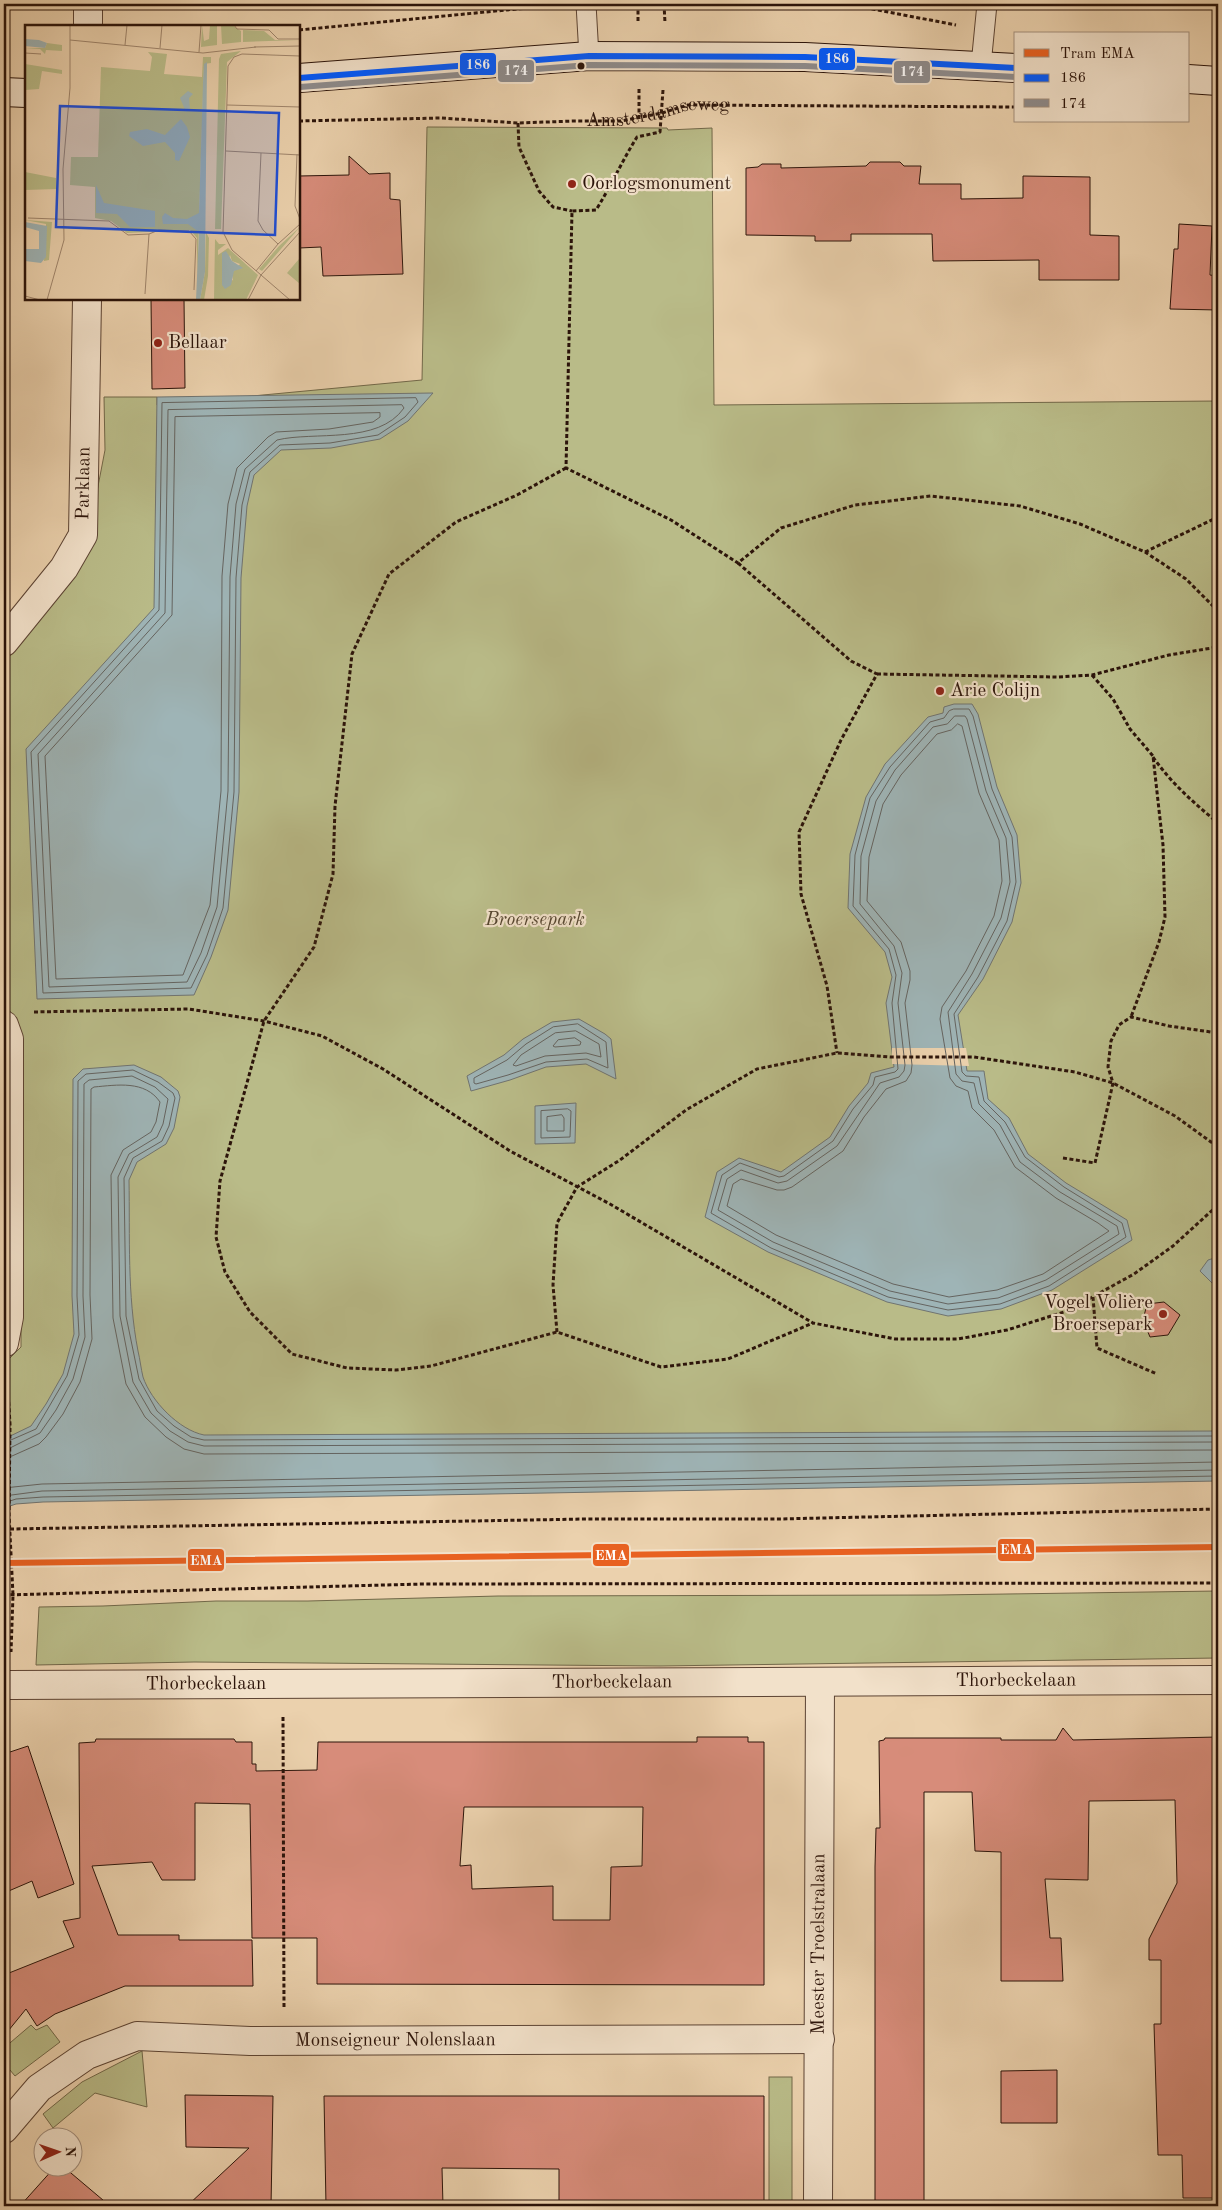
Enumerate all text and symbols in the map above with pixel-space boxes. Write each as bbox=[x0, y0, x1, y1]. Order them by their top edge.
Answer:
inset map bbox=[25, 25, 300, 300]
legend bbox=[1014, 32, 1190, 122]
line badge: 186 bbox=[818, 47, 856, 71]
text: Tram EMA bbox=[1060, 47, 1135, 62]
line badge: 186 bbox=[459, 52, 497, 76]
text: 186 bbox=[825, 52, 849, 66]
text: 186 bbox=[466, 58, 490, 72]
line badge: 174 bbox=[497, 59, 535, 83]
line badge: 174 bbox=[893, 60, 931, 84]
unlabelled marker bbox=[576, 61, 586, 71]
text: 174 bbox=[504, 64, 528, 78]
text: 174 bbox=[900, 65, 924, 79]
text: 186 bbox=[1060, 71, 1086, 86]
street label: Amsterdamseweg bbox=[586, 95, 730, 131]
text: 174 bbox=[1060, 97, 1086, 112]
place label: Oorlogsmonument bbox=[582, 175, 731, 194]
marker: Oorlogsmonument bbox=[566, 178, 578, 190]
place label: Bellaar bbox=[168, 334, 227, 353]
marker: Bellaar bbox=[152, 337, 164, 349]
street label: Parklaan bbox=[74, 447, 94, 520]
place label: Arie Colijn bbox=[950, 682, 1040, 701]
marker: Arie Colijn bbox=[934, 685, 946, 697]
park label: Broersepark bbox=[484, 911, 585, 930]
place label: Vogel Volière Broersepark bbox=[1043, 1294, 1153, 1335]
marker: Vogel Volière Broersepark bbox=[1157, 1308, 1169, 1320]
line badge: EMA bbox=[997, 1538, 1035, 1562]
line badge: EMA bbox=[592, 1543, 630, 1567]
text: EMA bbox=[1000, 1543, 1033, 1557]
line badge: EMA bbox=[187, 1548, 225, 1572]
text: EMA bbox=[595, 1549, 628, 1563]
text: EMA bbox=[190, 1554, 223, 1568]
street label: Thorbeckelaan bbox=[955, 1671, 1076, 1691]
street label: Thorbeckelaan bbox=[551, 1673, 672, 1692]
street label: Thorbeckelaan bbox=[145, 1674, 266, 1694]
street label: Meester Troelstralaan bbox=[809, 1853, 829, 2035]
street label: Monseigneur Nolenslaan bbox=[295, 2031, 496, 2050]
north arrow bbox=[32, 2128, 82, 2178]
text: N bbox=[63, 2146, 77, 2157]

